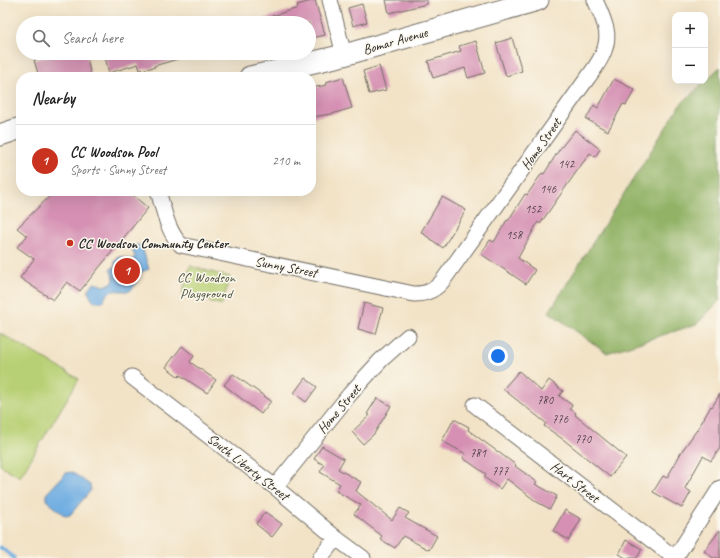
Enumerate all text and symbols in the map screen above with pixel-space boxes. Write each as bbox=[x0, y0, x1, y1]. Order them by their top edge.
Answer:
map controls bbox=[672, 12, 708, 84]
button: + bbox=[672, 12, 708, 48]
search box bbox=[16, 16, 316, 60]
street label: Bomar Avenue bbox=[361, 23, 431, 58]
icon: search bbox=[30, 27, 52, 49]
text: Search here bbox=[62, 29, 123, 48]
button: − bbox=[672, 48, 708, 84]
text: Nearby bbox=[32, 88, 75, 109]
street label: Home Street bbox=[517, 114, 566, 173]
text: CC Woodson Pool bbox=[70, 143, 157, 162]
text: 1 bbox=[42, 153, 48, 169]
text: 210 m bbox=[272, 153, 300, 169]
house number: 142 bbox=[558, 156, 576, 172]
text: Sports · Sunny Street bbox=[70, 162, 166, 178]
house number: 146 bbox=[540, 181, 557, 197]
house number: 152 bbox=[525, 201, 543, 217]
house number: 158 bbox=[506, 227, 524, 243]
place label: CC Woodson Community Center bbox=[78, 235, 230, 252]
marker: CC Woodson Community Center bbox=[65, 238, 75, 248]
street label: Sunny Street bbox=[254, 253, 321, 282]
pin: 1 bbox=[114, 256, 140, 286]
park label: CC Woodson Playground bbox=[177, 269, 236, 302]
your location bbox=[488, 346, 508, 366]
street label: Home Street bbox=[314, 380, 365, 437]
house number: 780 bbox=[537, 392, 555, 408]
house number: 776 bbox=[552, 411, 569, 427]
street label: South Liberty Street bbox=[204, 430, 294, 506]
house number: 770 bbox=[575, 431, 593, 447]
house number: 781 bbox=[470, 445, 487, 461]
street label: Hart Street bbox=[547, 458, 604, 507]
house number: 777 bbox=[492, 463, 509, 479]

